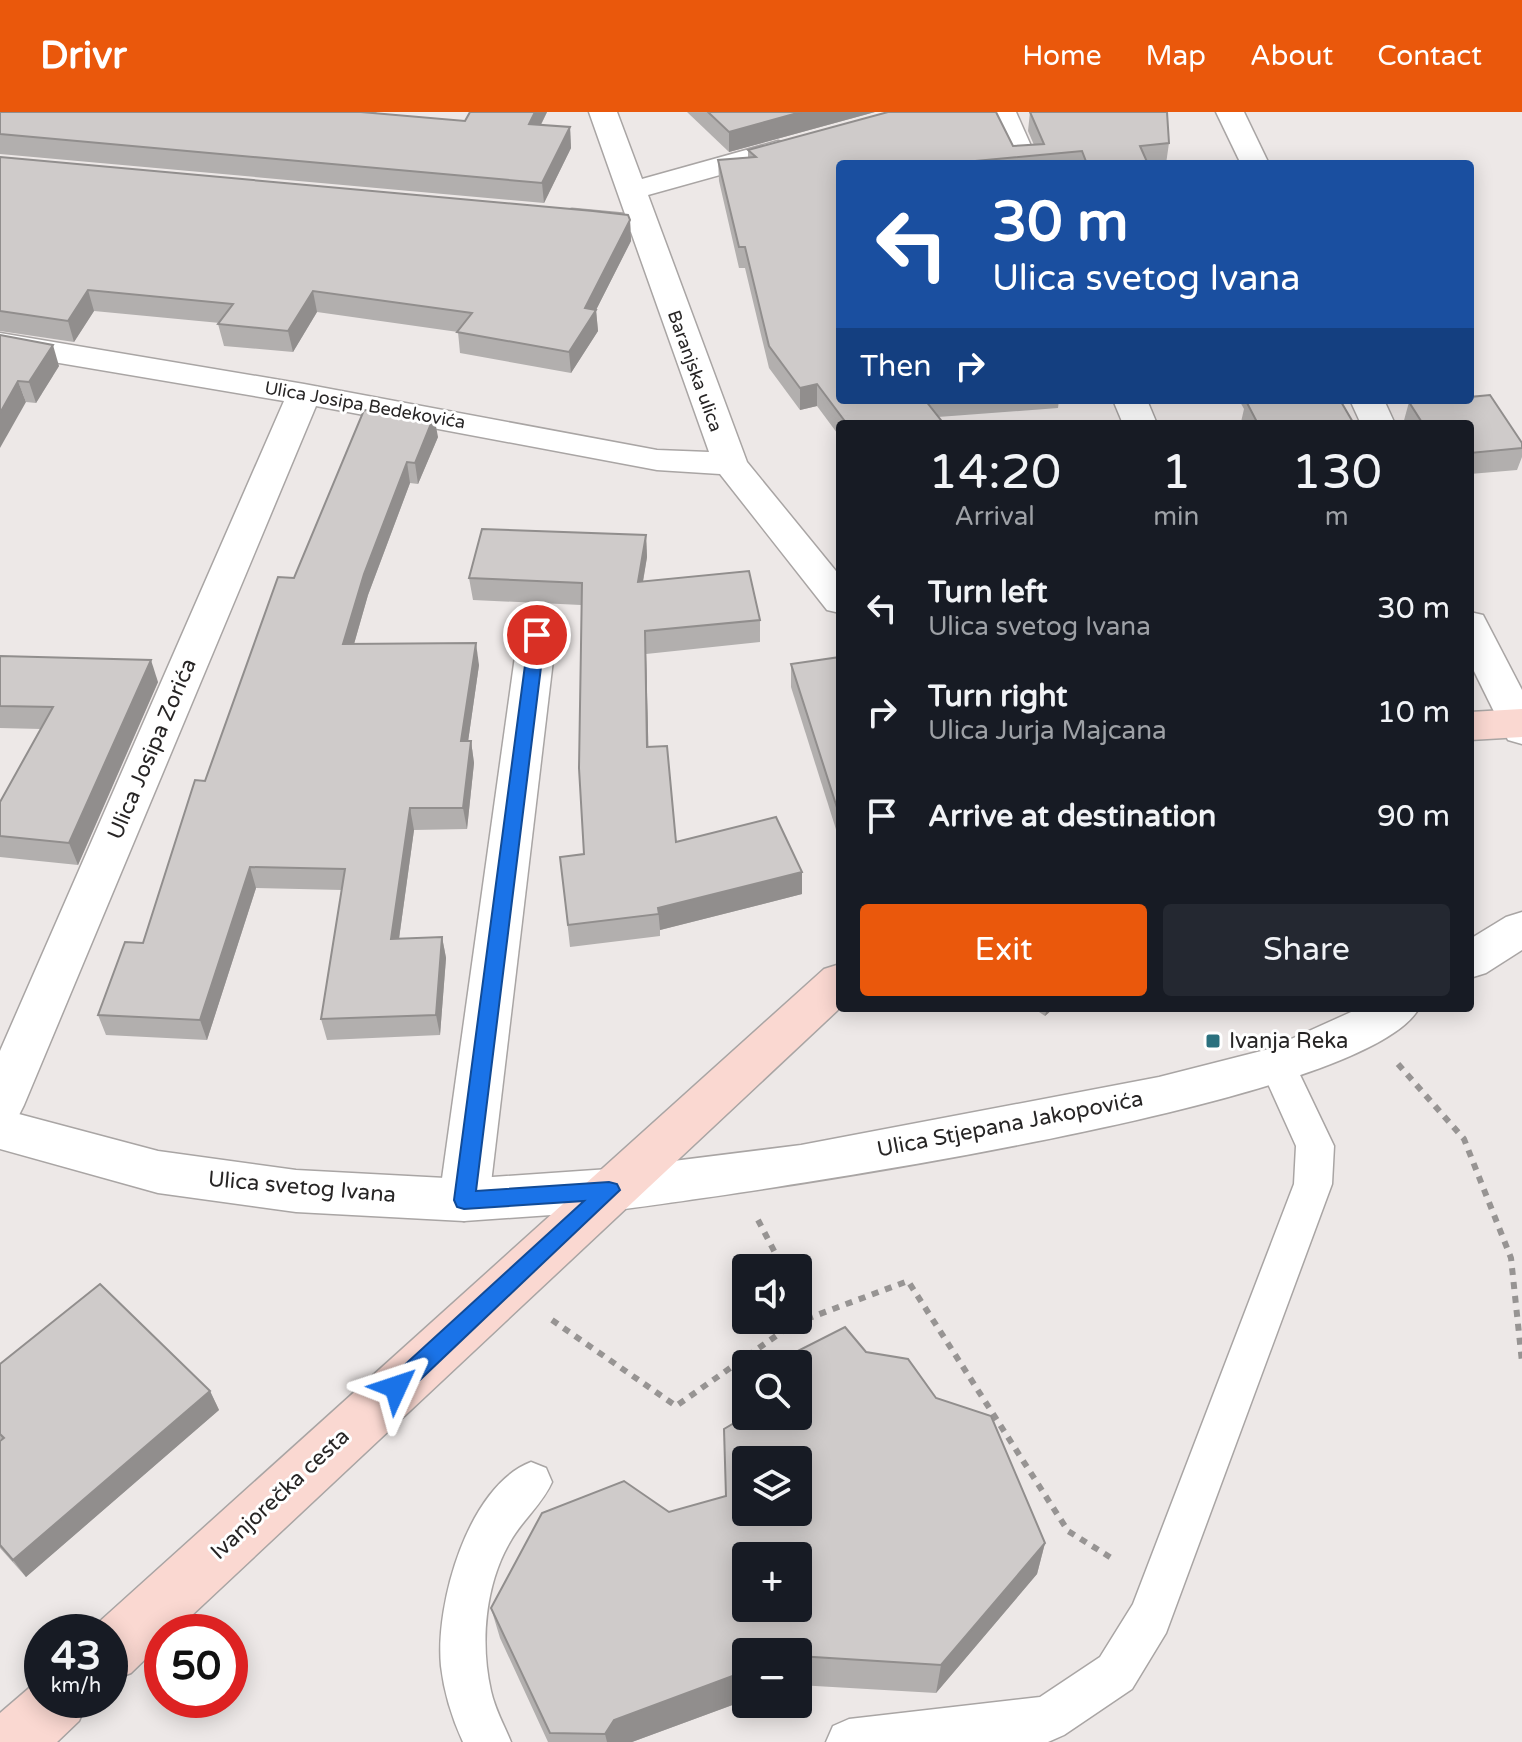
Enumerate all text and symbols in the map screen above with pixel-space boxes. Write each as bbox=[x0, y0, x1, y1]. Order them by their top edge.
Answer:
text: Drivr bbox=[40, 33, 127, 79]
text: Home bbox=[1022, 39, 1102, 73]
text: Map bbox=[1146, 39, 1206, 73]
text: About bbox=[1250, 39, 1333, 73]
text: Contact bbox=[1377, 39, 1482, 73]
text: 30 m bbox=[992, 189, 1128, 256]
icon: left bbox=[860, 192, 964, 296]
text: Ulica svetog Ivana bbox=[992, 257, 1301, 300]
street label: Baranjska ulica bbox=[663, 307, 727, 435]
icon: right bbox=[948, 344, 992, 388]
text: Then bbox=[860, 348, 932, 385]
street label: Ulica Josipa Bedekovića bbox=[263, 376, 467, 434]
text: 14:20 bbox=[928, 444, 1061, 502]
text: 1 bbox=[1161, 444, 1191, 502]
text: 130 bbox=[1291, 444, 1382, 502]
text: Arrival bbox=[954, 501, 1035, 532]
text: min bbox=[1153, 501, 1199, 532]
text: m bbox=[1325, 501, 1349, 532]
text: Turn left bbox=[928, 574, 1047, 611]
icon: left bbox=[860, 586, 904, 630]
text: 30 m bbox=[1377, 590, 1450, 627]
pin bbox=[503, 601, 571, 669]
text: Ulica svetog Ivana bbox=[928, 611, 1151, 642]
icon: arrive bbox=[515, 613, 559, 657]
street label: Ulica Josipa Zorića bbox=[102, 655, 202, 843]
text: Turn right bbox=[928, 678, 1068, 715]
icon: right bbox=[860, 690, 904, 734]
text: 10 m bbox=[1377, 694, 1450, 731]
text: Ulica Jurja Majcana bbox=[928, 715, 1167, 746]
icon: arrive bbox=[860, 794, 904, 838]
text: Arrive at destination bbox=[928, 798, 1216, 835]
text: 90 m bbox=[1377, 798, 1450, 835]
button: Exit bbox=[860, 904, 1147, 996]
button: Share bbox=[1163, 904, 1450, 996]
place label: Ivanja Reka bbox=[1229, 1028, 1348, 1054]
marker: Ivanja Reka bbox=[1204, 1032, 1222, 1050]
street label: Ulica Stjepana Jakopovića bbox=[875, 1085, 1145, 1163]
street label: Ulica svetog Ivana bbox=[207, 1166, 397, 1208]
map controls bbox=[732, 1254, 812, 1718]
button: sound bbox=[732, 1254, 812, 1334]
position arrow bbox=[354, 1345, 438, 1429]
button: search bbox=[732, 1350, 812, 1430]
street label: Ivanjorečka cesta bbox=[205, 1423, 355, 1565]
button: layers bbox=[732, 1446, 812, 1526]
button: + bbox=[732, 1542, 812, 1622]
speed limit sign: 50 bbox=[144, 1614, 248, 1718]
text: 43 bbox=[51, 1632, 101, 1680]
button: − bbox=[732, 1638, 812, 1718]
text: km/h bbox=[51, 1674, 101, 1698]

